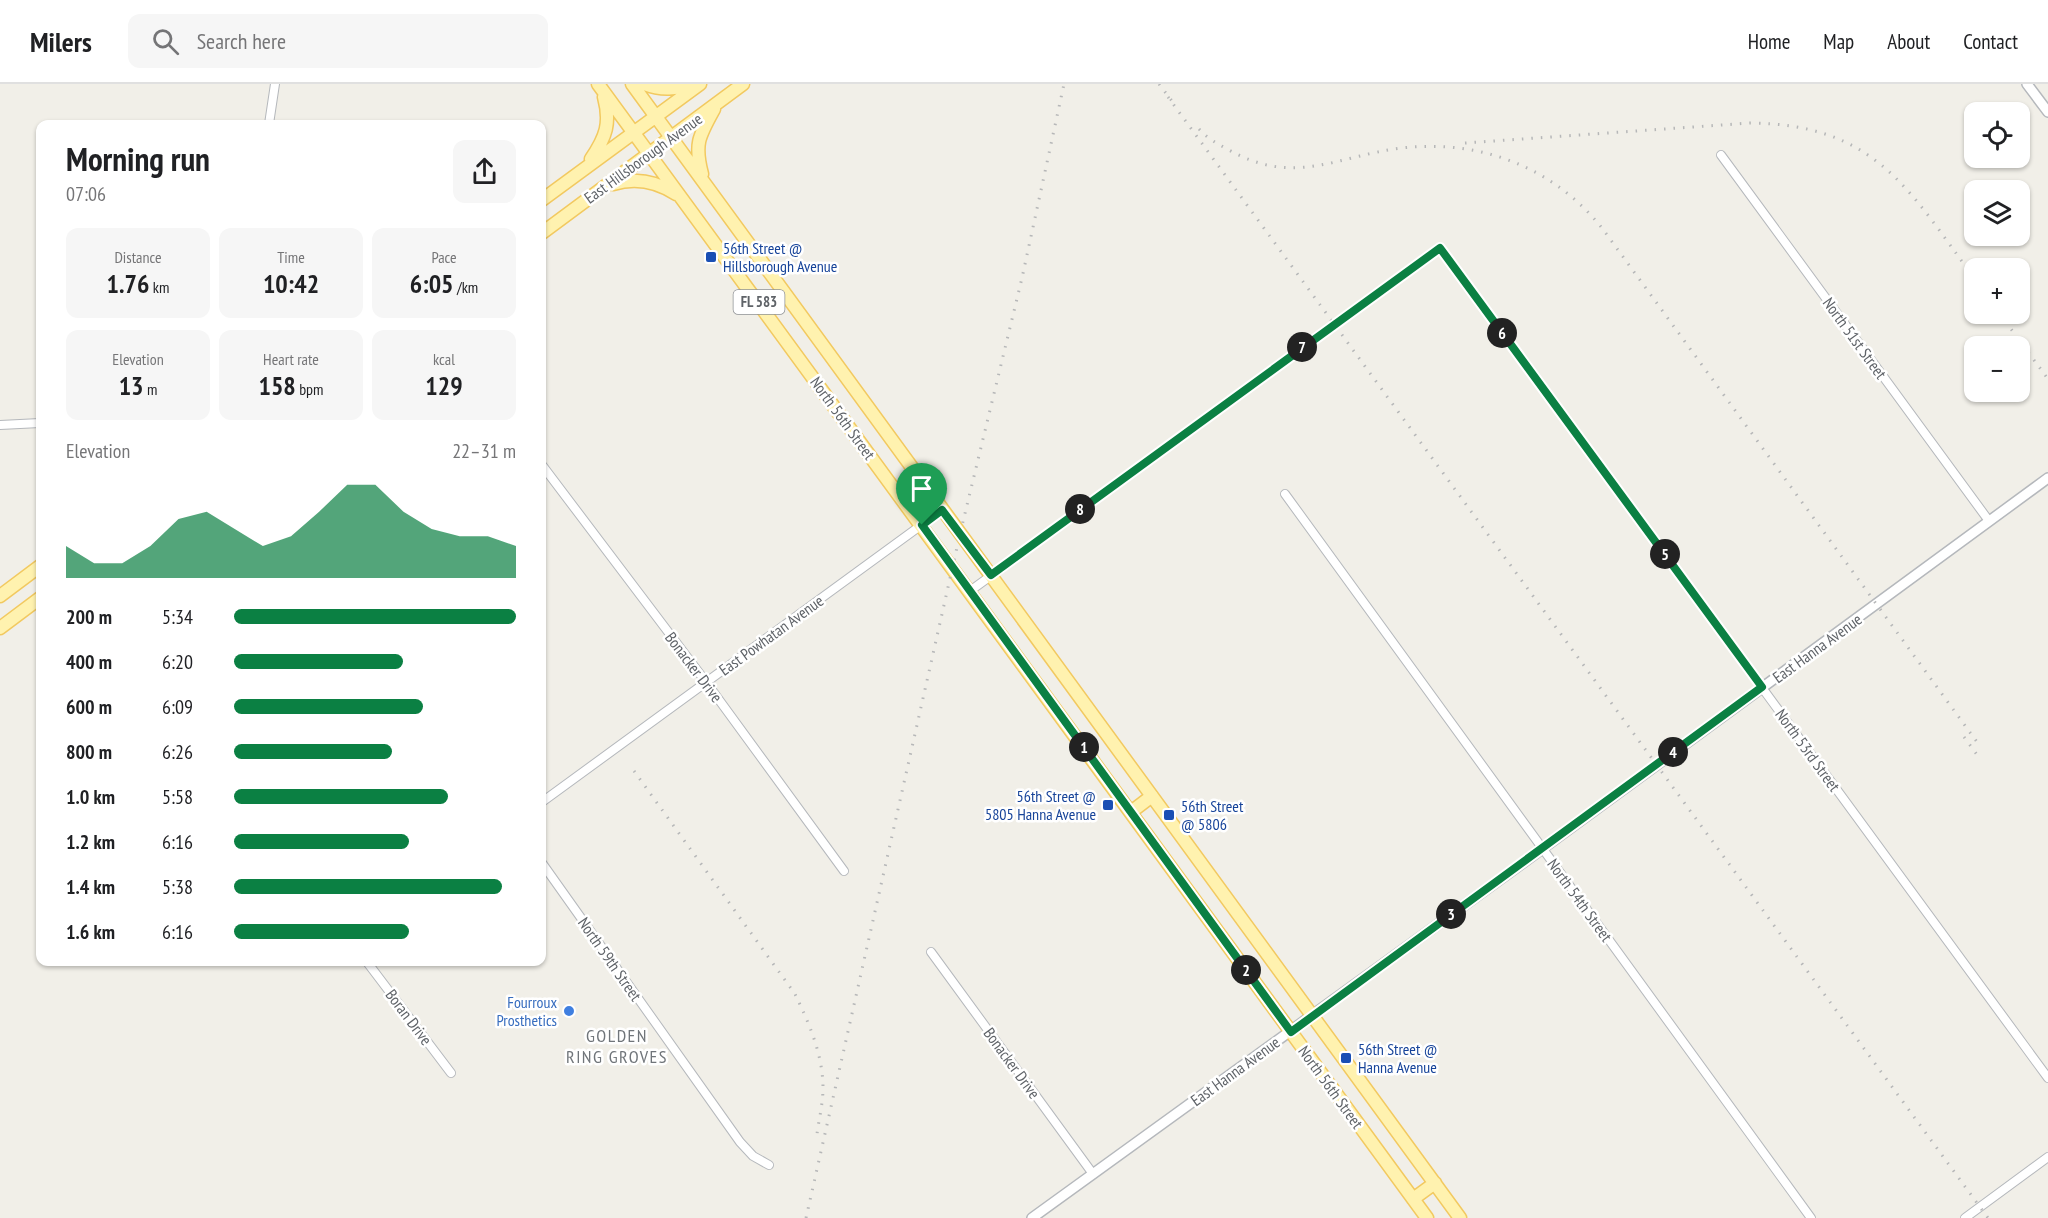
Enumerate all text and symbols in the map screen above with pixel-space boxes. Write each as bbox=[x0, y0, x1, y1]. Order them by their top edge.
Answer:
search box bbox=[128, 14, 548, 68]
text: Milers bbox=[30, 23, 92, 60]
icon: search bbox=[149, 25, 182, 58]
text: Search here bbox=[197, 27, 286, 55]
text: Home bbox=[1748, 28, 1790, 55]
text: Map bbox=[1823, 28, 1854, 55]
text: About bbox=[1887, 28, 1930, 55]
text: Contact bbox=[1963, 28, 2018, 55]
map controls bbox=[1964, 102, 2030, 402]
button: locate bbox=[1964, 102, 2030, 168]
street label: East Hillsborough Avenue bbox=[580, 109, 706, 207]
text: Morning run bbox=[66, 137, 210, 180]
button: share bbox=[453, 140, 516, 203]
button: layers bbox=[1964, 180, 2030, 246]
text: 07:06 bbox=[66, 181, 106, 207]
place label: 56th Street @ Hillsborough Avenue bbox=[723, 238, 837, 276]
text: Distance bbox=[114, 247, 162, 267]
text: Time bbox=[277, 247, 305, 267]
text: Pace bbox=[431, 247, 457, 267]
marker: 56th Street @ Hillsborough Avenue bbox=[704, 250, 718, 264]
button: + bbox=[1964, 258, 2030, 324]
text: 1.76 bbox=[107, 267, 149, 300]
text: 10:42 bbox=[263, 267, 319, 300]
text: 6:05 bbox=[410, 267, 454, 300]
text: km bbox=[149, 277, 169, 297]
text: /km bbox=[454, 277, 478, 297]
road number: FL 583 bbox=[734, 290, 784, 314]
street label: North 51st Street bbox=[1819, 293, 1892, 383]
pin: 6 bbox=[1487, 318, 1517, 348]
text: 6 bbox=[1498, 323, 1506, 343]
pin: 7 bbox=[1287, 332, 1317, 362]
button: − bbox=[1964, 336, 2030, 402]
text: 7 bbox=[1298, 337, 1306, 357]
text: Elevation bbox=[112, 349, 164, 369]
text: Heart rate bbox=[263, 349, 319, 369]
text: kcal bbox=[433, 349, 455, 369]
text: 13 bbox=[119, 369, 144, 402]
text: 158 bbox=[258, 369, 296, 402]
text: 129 bbox=[425, 369, 463, 402]
street label: North 56th Street bbox=[806, 373, 880, 464]
text: m bbox=[144, 379, 157, 399]
text: bpm bbox=[296, 379, 324, 399]
text: Elevation bbox=[66, 438, 130, 464]
text: 22–31 m bbox=[452, 438, 516, 464]
pin bbox=[896, 463, 947, 525]
icon: arrive bbox=[905, 472, 938, 505]
pin: 8 bbox=[1065, 494, 1095, 524]
text: 8 bbox=[1076, 499, 1084, 519]
pin: 5 bbox=[1650, 539, 1680, 569]
text: 5 bbox=[1661, 544, 1669, 564]
street label: East Powhatan Avenue bbox=[715, 590, 827, 680]
text: 200 m bbox=[66, 604, 112, 630]
text: 5:34 bbox=[162, 604, 193, 630]
street label: East Hanna Avenue bbox=[1769, 609, 1865, 687]
street label: Bonacker Drive bbox=[661, 628, 727, 706]
text: 400 m bbox=[66, 649, 112, 675]
text: 6:20 bbox=[162, 649, 193, 675]
text: 600 m bbox=[66, 694, 112, 720]
text: 6:09 bbox=[162, 694, 193, 720]
street label: North 53rd Street bbox=[1771, 705, 1845, 796]
pin: 1 bbox=[1069, 732, 1099, 762]
text: 1 bbox=[1080, 737, 1088, 757]
pin: 4 bbox=[1658, 737, 1688, 767]
text: 800 m bbox=[66, 739, 112, 765]
text: 6:26 bbox=[162, 739, 193, 765]
text: 4 bbox=[1669, 742, 1677, 762]
text: 1.0 km bbox=[66, 784, 115, 810]
text: 5:58 bbox=[162, 784, 193, 810]
place label: 56th Street @ 5805 Hanna Avenue bbox=[985, 786, 1096, 824]
place label: 56th Street @ 5806 bbox=[1181, 796, 1244, 834]
marker: 56th Street @ 5805 Hanna Avenue bbox=[1101, 798, 1115, 812]
marker: 56th Street @ 5806 bbox=[1162, 808, 1176, 822]
text: 1.2 km bbox=[66, 829, 115, 855]
text: 6:16 bbox=[162, 829, 193, 855]
street label: North 54th Street bbox=[1543, 855, 1617, 946]
text: 1.4 km bbox=[66, 874, 115, 900]
text: 5:38 bbox=[162, 874, 193, 900]
pin: 3 bbox=[1436, 899, 1466, 929]
text: 3 bbox=[1447, 904, 1455, 924]
street label: North 59th Street bbox=[574, 913, 646, 1005]
text: 1.6 km bbox=[66, 919, 115, 945]
text: 6:16 bbox=[162, 919, 193, 945]
pin: 2 bbox=[1231, 955, 1261, 985]
text: 2 bbox=[1242, 960, 1250, 980]
street label: Boran Drive bbox=[382, 985, 436, 1049]
place label: Fourroux Prosthetics bbox=[496, 992, 557, 1030]
marker: Fourroux Prosthetics bbox=[562, 1004, 576, 1018]
district label: GOLDEN RING GROVES bbox=[566, 1024, 668, 1068]
street label: Bonacker Drive bbox=[979, 1024, 1045, 1102]
street label: East Hanna Avenue bbox=[1187, 1032, 1283, 1110]
place label: 56th Street @ Hanna Avenue bbox=[1358, 1039, 1437, 1077]
street label: North 56th Street bbox=[1294, 1042, 1368, 1133]
marker: 56th Street @ Hanna Avenue bbox=[1339, 1051, 1353, 1065]

